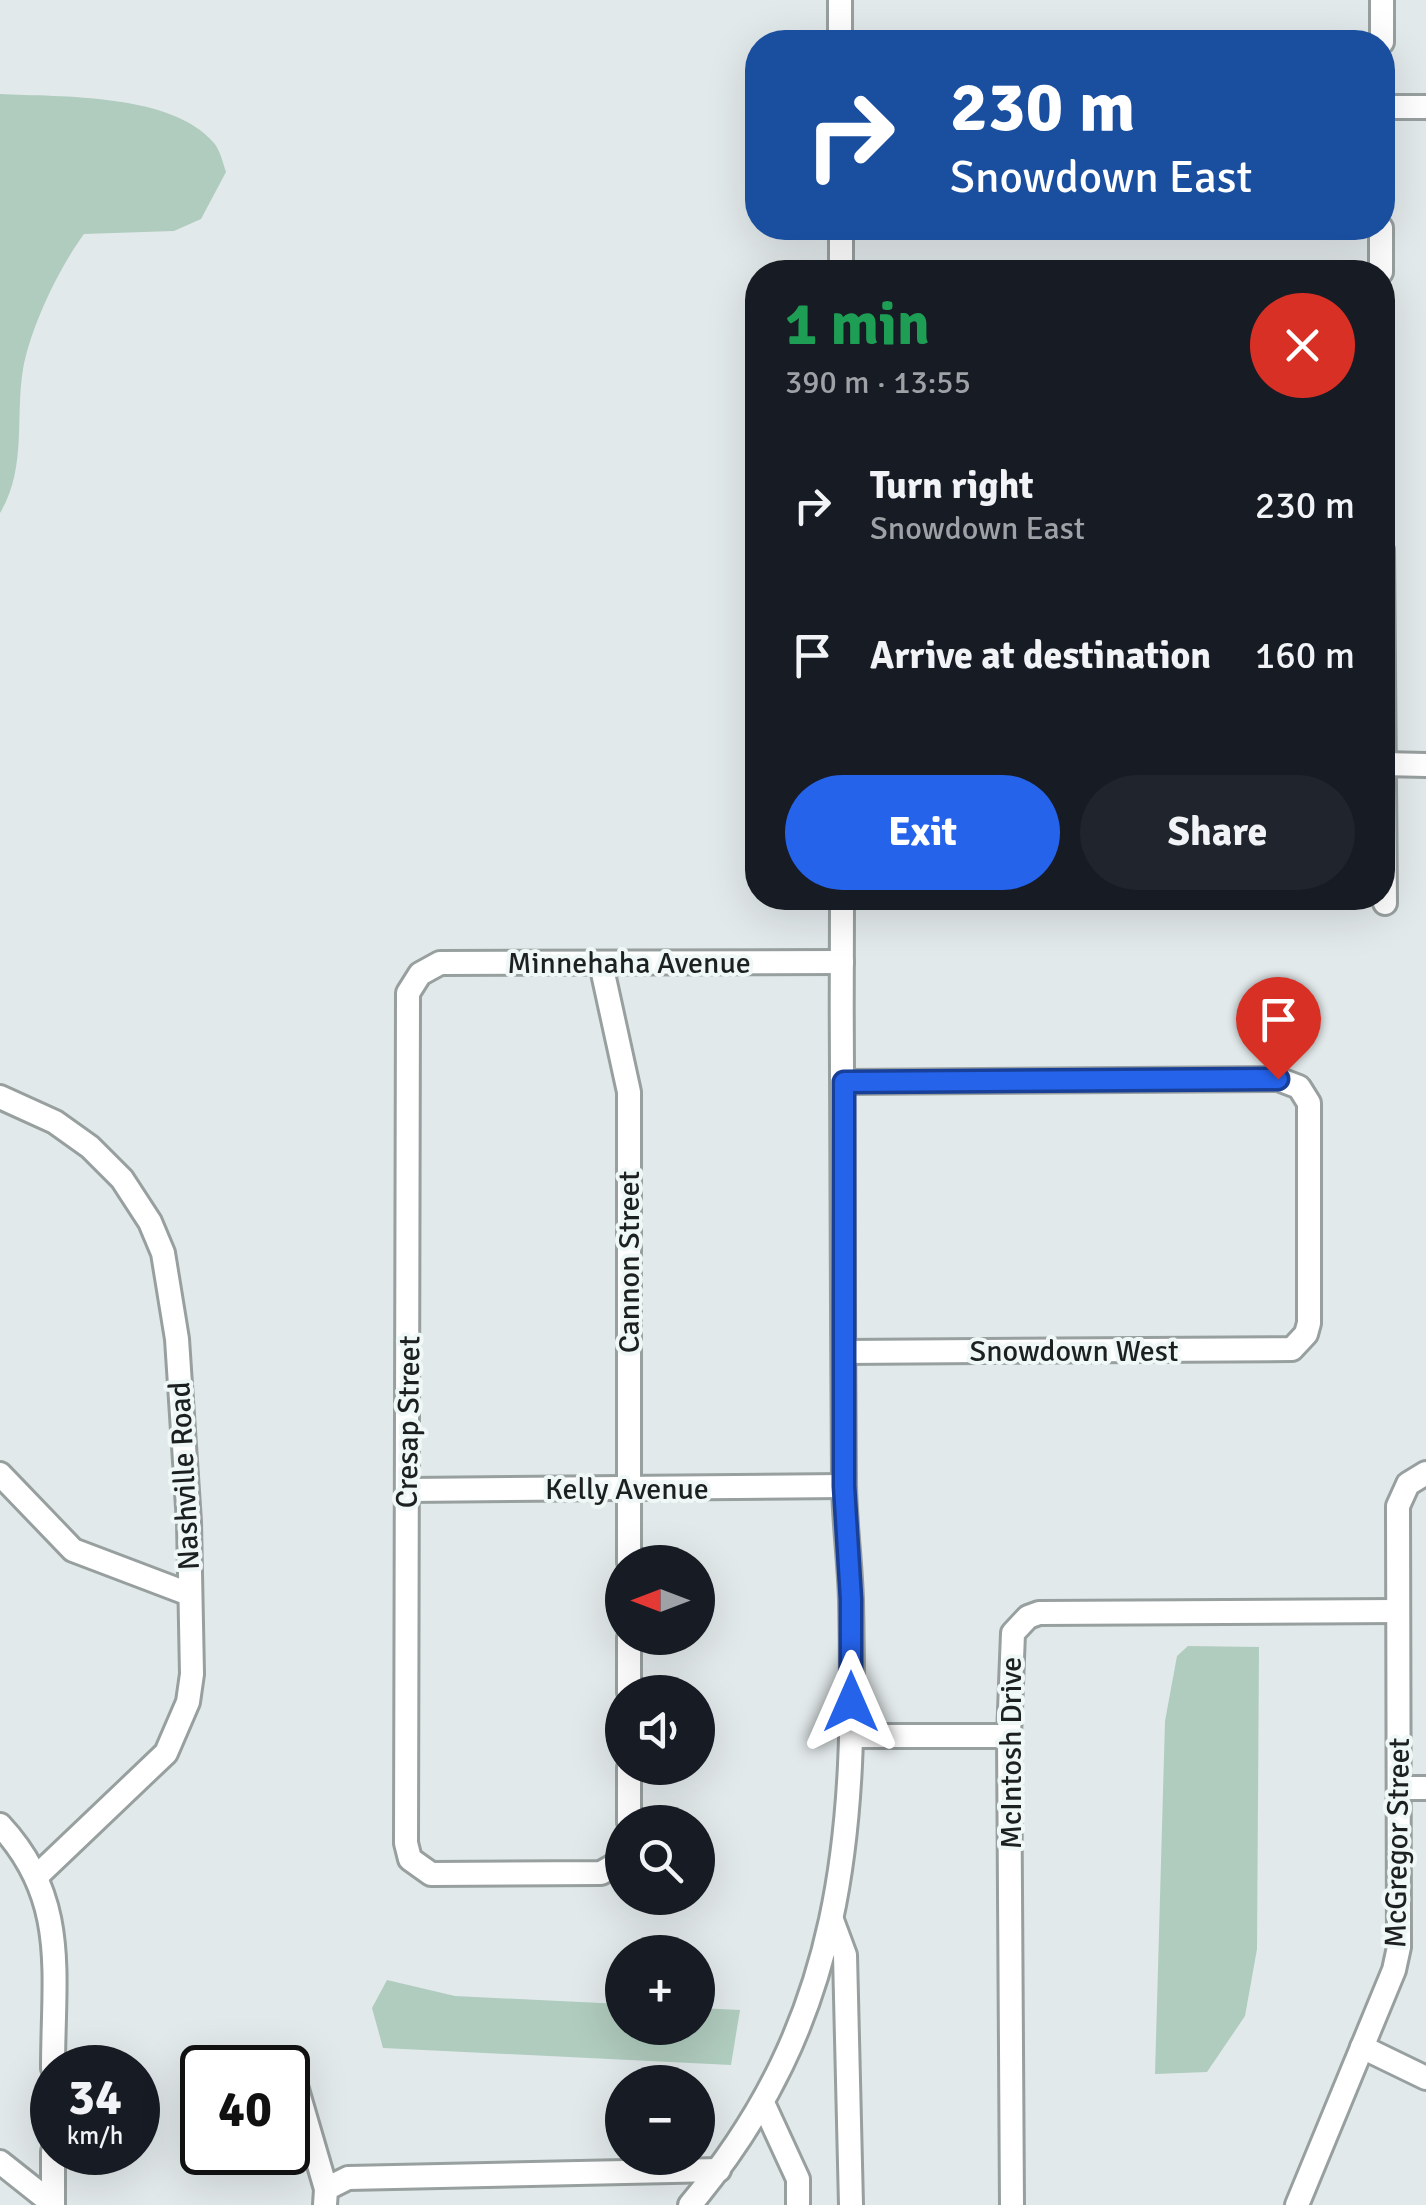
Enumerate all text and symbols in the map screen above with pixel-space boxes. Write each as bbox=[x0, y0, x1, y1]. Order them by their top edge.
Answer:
text: 230 m bbox=[950, 64, 1135, 150]
icon: right bbox=[785, 70, 915, 200]
text: Snowdown East bbox=[950, 150, 1252, 205]
text: 1 min bbox=[785, 288, 930, 362]
button: close bbox=[1250, 293, 1355, 398]
text: 390 m · 13:55 bbox=[785, 363, 971, 402]
text: Turn right bbox=[870, 462, 1034, 509]
icon: right bbox=[785, 478, 840, 533]
text: 230 m bbox=[1255, 482, 1355, 529]
text: Snowdown East bbox=[870, 509, 1085, 548]
icon: arrive bbox=[785, 628, 840, 683]
text: Arrive at destination bbox=[870, 632, 1211, 679]
text: 160 m bbox=[1255, 632, 1355, 679]
button: Exit bbox=[785, 775, 1060, 890]
button: Share bbox=[1080, 775, 1355, 890]
street label: Minnehaha Avenue bbox=[507, 945, 751, 982]
pin bbox=[1236, 977, 1321, 1080]
icon: arrive bbox=[1251, 992, 1306, 1047]
street label: Cannon Street bbox=[611, 1171, 648, 1353]
street label: Snowdown West bbox=[970, 1333, 1178, 1370]
street label: Cresap Street bbox=[388, 1335, 429, 1509]
street label: Nashville Road bbox=[161, 1381, 208, 1571]
street label: Kelly Avenue bbox=[545, 1471, 709, 1508]
north arrow bbox=[605, 1545, 715, 1655]
map controls bbox=[605, 1545, 715, 2175]
position arrow bbox=[799, 1650, 903, 1754]
street label: McIntosh Drive bbox=[993, 1657, 1030, 1849]
button: sound bbox=[605, 1675, 715, 1785]
street label: McGregor Street bbox=[1377, 1738, 1418, 1949]
button: search bbox=[605, 1805, 715, 1915]
button: + bbox=[605, 1935, 715, 2045]
speed limit sign: 40 bbox=[180, 2045, 310, 2175]
button: − bbox=[605, 2065, 715, 2175]
text: 34 bbox=[68, 2067, 122, 2129]
text: km/h bbox=[67, 2120, 123, 2151]

